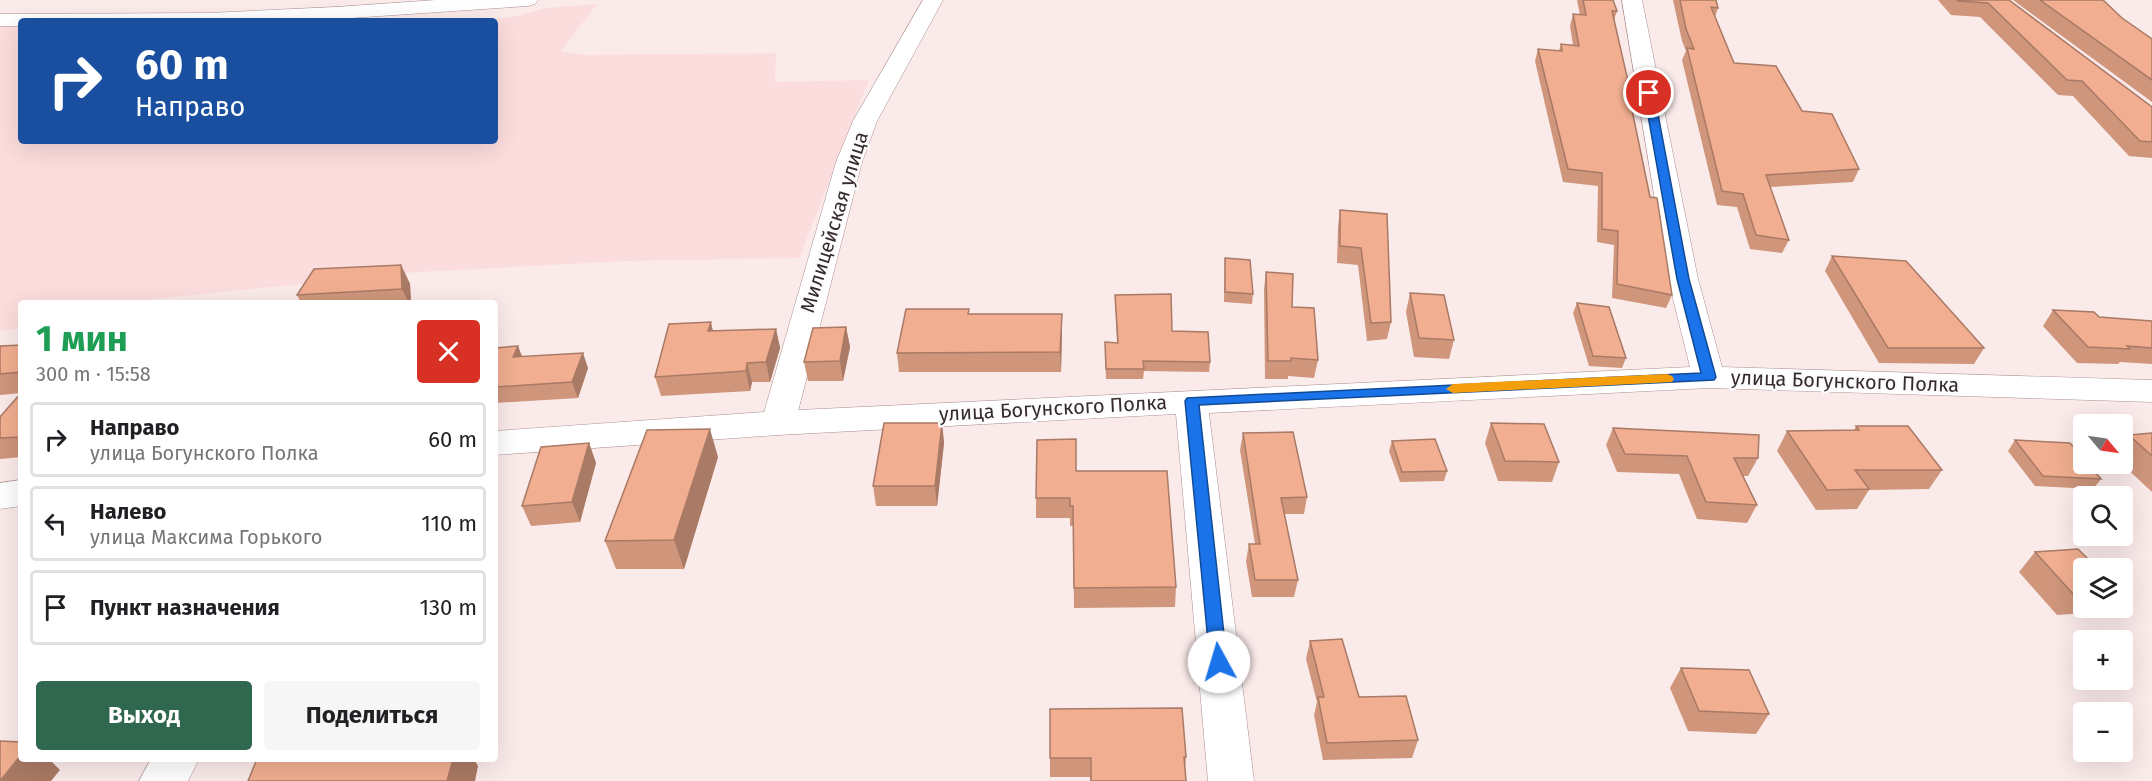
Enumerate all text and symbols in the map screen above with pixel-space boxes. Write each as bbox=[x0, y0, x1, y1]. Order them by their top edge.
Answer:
text: 60 m bbox=[135, 40, 229, 90]
icon: right bbox=[36, 42, 114, 120]
pin bbox=[1623, 67, 1674, 118]
icon: arrive bbox=[1632, 76, 1665, 109]
text: Направо bbox=[135, 91, 245, 123]
street label: Милицейская улица bbox=[795, 129, 873, 315]
text: 1 мин bbox=[36, 317, 128, 361]
button: close bbox=[417, 320, 480, 383]
text: 300 m · 15:58 bbox=[36, 362, 151, 386]
street label: улица Богунского Полка bbox=[1730, 365, 1960, 397]
street label: улица Богунского Полка bbox=[938, 390, 1168, 426]
text: Направо bbox=[90, 414, 179, 441]
north arrow bbox=[2073, 414, 2133, 474]
map controls bbox=[2073, 414, 2133, 762]
icon: right bbox=[39, 423, 72, 456]
text: 60 m bbox=[428, 426, 477, 453]
text: улица Богунского Полка bbox=[90, 441, 319, 465]
button: search bbox=[2073, 486, 2133, 546]
text: Налево bbox=[90, 498, 166, 525]
icon: left bbox=[39, 507, 72, 540]
text: 110 m bbox=[421, 510, 477, 537]
text: улица Максима Горького bbox=[90, 525, 323, 549]
button: layers bbox=[2073, 558, 2133, 618]
icon: arrive bbox=[39, 591, 72, 624]
text: Пункт назначения bbox=[90, 594, 280, 621]
text: 130 m bbox=[420, 594, 477, 621]
position arrow bbox=[1187, 630, 1251, 694]
button: + bbox=[2073, 630, 2133, 690]
button: Выход bbox=[36, 681, 252, 750]
button: Поделиться bbox=[264, 681, 480, 750]
button: − bbox=[2073, 702, 2133, 762]

